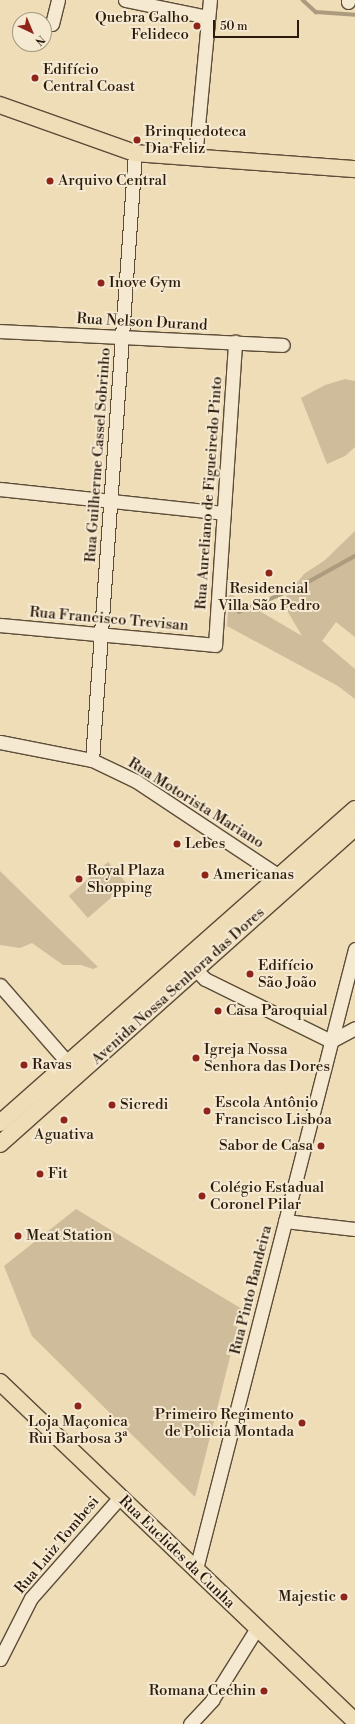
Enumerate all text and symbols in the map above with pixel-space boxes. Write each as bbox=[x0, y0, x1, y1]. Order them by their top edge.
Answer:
place label: Quebra Galho Felideco bbox=[95, 8, 189, 43]
north arrow bbox=[12, 12, 52, 52]
scale bar bbox=[215, 12, 301, 38]
text: 50 m bbox=[220, 19, 248, 34]
marker: Quebra Galho Felideco bbox=[192, 21, 202, 31]
text: N bbox=[32, 32, 48, 48]
place label: Edifício Central Coast bbox=[43, 60, 135, 95]
marker: Edifício Central Coast bbox=[30, 73, 40, 83]
place label: Brinquedoteca Dia Feliz bbox=[145, 122, 246, 157]
marker: Brinquedoteca Dia Feliz bbox=[132, 135, 142, 145]
place label: Arquivo Central bbox=[58, 172, 167, 190]
marker: Arquivo Central bbox=[45, 176, 55, 186]
place label: Inove Gym bbox=[109, 274, 181, 292]
marker: Inove Gym bbox=[96, 278, 106, 288]
street label: Rua Nelson Durand bbox=[76, 310, 208, 334]
street label: Rua Guilherme Cassel Sobrinho bbox=[82, 347, 114, 563]
street label: Rua Aureliano de Figueiredo Pinto bbox=[192, 376, 226, 610]
marker: Residencial Villa São Pedro bbox=[264, 568, 274, 578]
place label: Residencial Villa São Pedro bbox=[218, 579, 320, 614]
street label: Rua Francisco Trevisan bbox=[29, 603, 189, 635]
street label: Rua Motorista Mariano bbox=[125, 754, 267, 852]
place label: Lebes bbox=[185, 835, 225, 853]
marker: Lebes bbox=[172, 839, 182, 849]
place label: Royal Plaza Shopping bbox=[87, 861, 165, 896]
place label: Americanas bbox=[213, 866, 294, 884]
marker: Americanas bbox=[200, 870, 210, 880]
marker: Royal Plaza Shopping bbox=[74, 874, 84, 884]
street label: Avenida Nossa Senhora das Dores bbox=[88, 903, 268, 1069]
place label: Edifício São João bbox=[258, 956, 317, 991]
marker: Edifício São João bbox=[245, 969, 255, 979]
place label: Casa Paroquial bbox=[226, 1002, 328, 1020]
marker: Casa Paroquial bbox=[213, 1006, 223, 1016]
place label: Igreja Nossa Senhora das Dores bbox=[204, 1040, 330, 1075]
marker: Igreja Nossa Senhora das Dores bbox=[191, 1053, 201, 1063]
place label: Ravas bbox=[32, 1056, 72, 1074]
marker: Ravas bbox=[19, 1060, 29, 1070]
place label: Escola Antônio Francisco Lisboa bbox=[215, 1093, 332, 1128]
place label: Sicredi bbox=[120, 1096, 169, 1114]
marker: Sicredi bbox=[107, 1100, 117, 1110]
marker: Escola Antônio Francisco Lisboa bbox=[202, 1106, 212, 1116]
marker: Aguativa bbox=[59, 1115, 69, 1125]
place label: Aguativa bbox=[34, 1126, 94, 1144]
place label: Sabor de Casa bbox=[219, 1137, 313, 1155]
marker: Sabor de Casa bbox=[316, 1141, 326, 1151]
place label: Fit bbox=[48, 1165, 68, 1183]
marker: Fit bbox=[35, 1169, 45, 1179]
place label: Colégio Estadual Coronel Pilar bbox=[210, 1178, 324, 1213]
marker: Colégio Estadual Coronel Pilar bbox=[197, 1191, 207, 1201]
street label: Rua Pinto Bandeira bbox=[226, 1224, 276, 1356]
place label: Meat Station bbox=[26, 1227, 112, 1245]
marker: Meat Station bbox=[13, 1231, 23, 1241]
marker: Loja Maçonica Rui Barbosa 3ª bbox=[73, 1401, 83, 1411]
place label: Primeiro Regimento de Policia Montada bbox=[155, 1405, 294, 1440]
place label: Loja Maçonica Rui Barbosa 3ª bbox=[28, 1412, 128, 1447]
marker: Primeiro Regimento de Policia Montada bbox=[297, 1418, 307, 1428]
street label: Rua Euclides da Cunha bbox=[115, 1492, 239, 1612]
street label: Rua Luiz Tombesi bbox=[11, 1493, 103, 1597]
place label: Majestic bbox=[278, 1588, 336, 1606]
marker: Majestic bbox=[339, 1592, 349, 1602]
place label: Romana Cechin bbox=[149, 1682, 256, 1700]
marker: Romana Cechin bbox=[259, 1686, 269, 1696]

